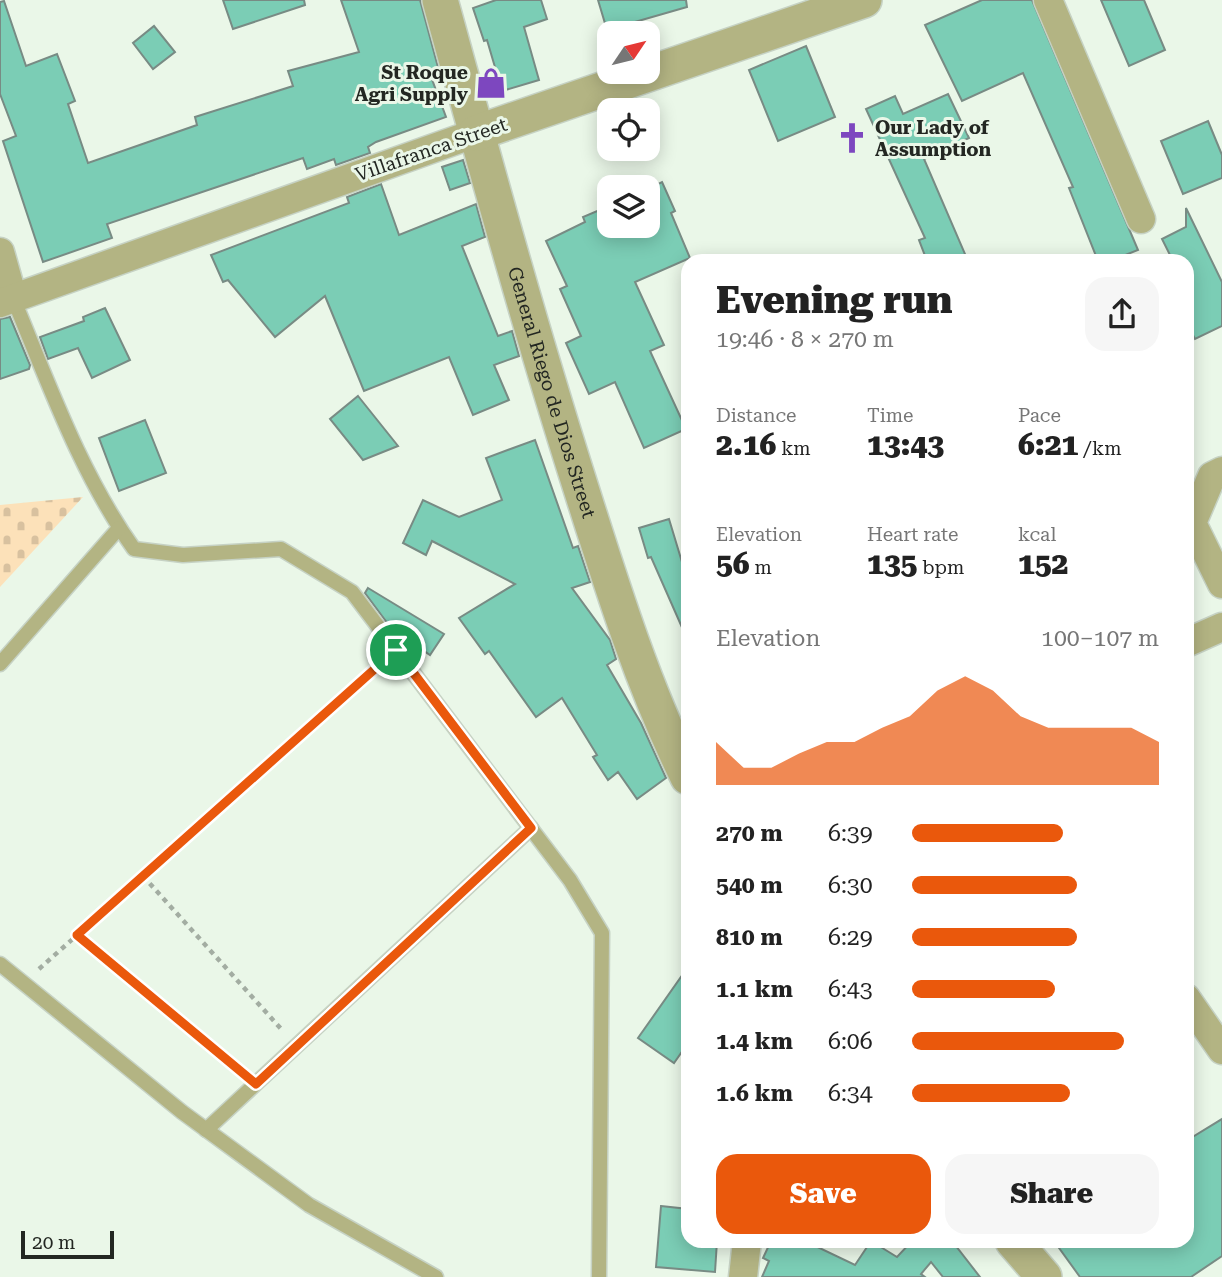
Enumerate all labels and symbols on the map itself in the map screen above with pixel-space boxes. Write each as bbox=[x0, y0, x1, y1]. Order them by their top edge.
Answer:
north arrow bbox=[597, 21, 660, 84]
place label: St Roque Agri Supply bbox=[355, 61, 469, 106]
shop icon: St Roque Agri Supply bbox=[474, 66, 508, 100]
street label: Villafranca Street bbox=[352, 113, 510, 186]
place label: Our Lady of Assumption bbox=[875, 116, 992, 161]
church icon: Our Lady of Assumption bbox=[835, 121, 869, 155]
street label: General Riego de Dios Street bbox=[503, 264, 601, 521]
pin bbox=[366, 620, 426, 680]
scale bar bbox=[21, 1228, 114, 1260]

